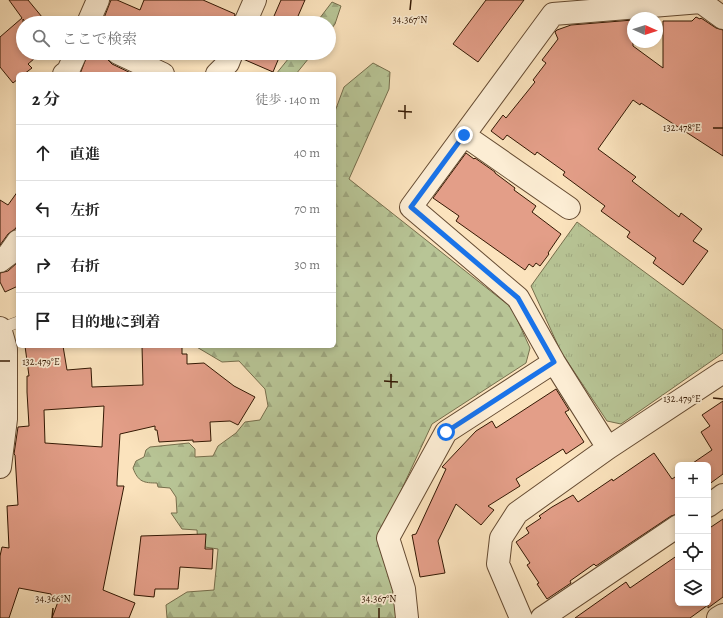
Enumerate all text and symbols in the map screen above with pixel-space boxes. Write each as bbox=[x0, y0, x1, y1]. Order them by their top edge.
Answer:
north arrow bbox=[627, 12, 663, 48]
text: 34.367°N bbox=[393, 13, 427, 26]
search box bbox=[16, 16, 336, 60]
icon: search bbox=[30, 27, 52, 49]
text: ここで検索 bbox=[62, 29, 137, 49]
text: 2 分 bbox=[32, 88, 60, 111]
text: 徒歩 · 140 m bbox=[256, 91, 320, 108]
text: 132.478°E bbox=[663, 121, 701, 134]
route end bbox=[455, 126, 473, 144]
icon: ahead bbox=[32, 142, 54, 164]
text: 直進 bbox=[70, 144, 100, 164]
text: 40 m bbox=[294, 144, 320, 161]
icon: left bbox=[32, 198, 54, 220]
text: 左折 bbox=[70, 200, 100, 220]
text: 70 m bbox=[294, 200, 320, 217]
icon: right bbox=[32, 254, 54, 276]
text: 右折 bbox=[70, 256, 100, 276]
text: 30 m bbox=[294, 256, 320, 273]
icon: arrive bbox=[32, 310, 54, 332]
text: 目的地に到着 bbox=[70, 312, 160, 332]
text: 132.479°E bbox=[22, 355, 60, 368]
text: 132.479°E bbox=[663, 392, 701, 405]
route start bbox=[437, 423, 455, 441]
map controls bbox=[675, 462, 711, 606]
button: + bbox=[675, 462, 711, 498]
button: − bbox=[675, 498, 711, 534]
button: locate bbox=[675, 534, 711, 570]
button: layers bbox=[675, 570, 711, 606]
text: 34.366°N bbox=[35, 592, 71, 605]
text: 34.367°N bbox=[362, 592, 396, 605]

